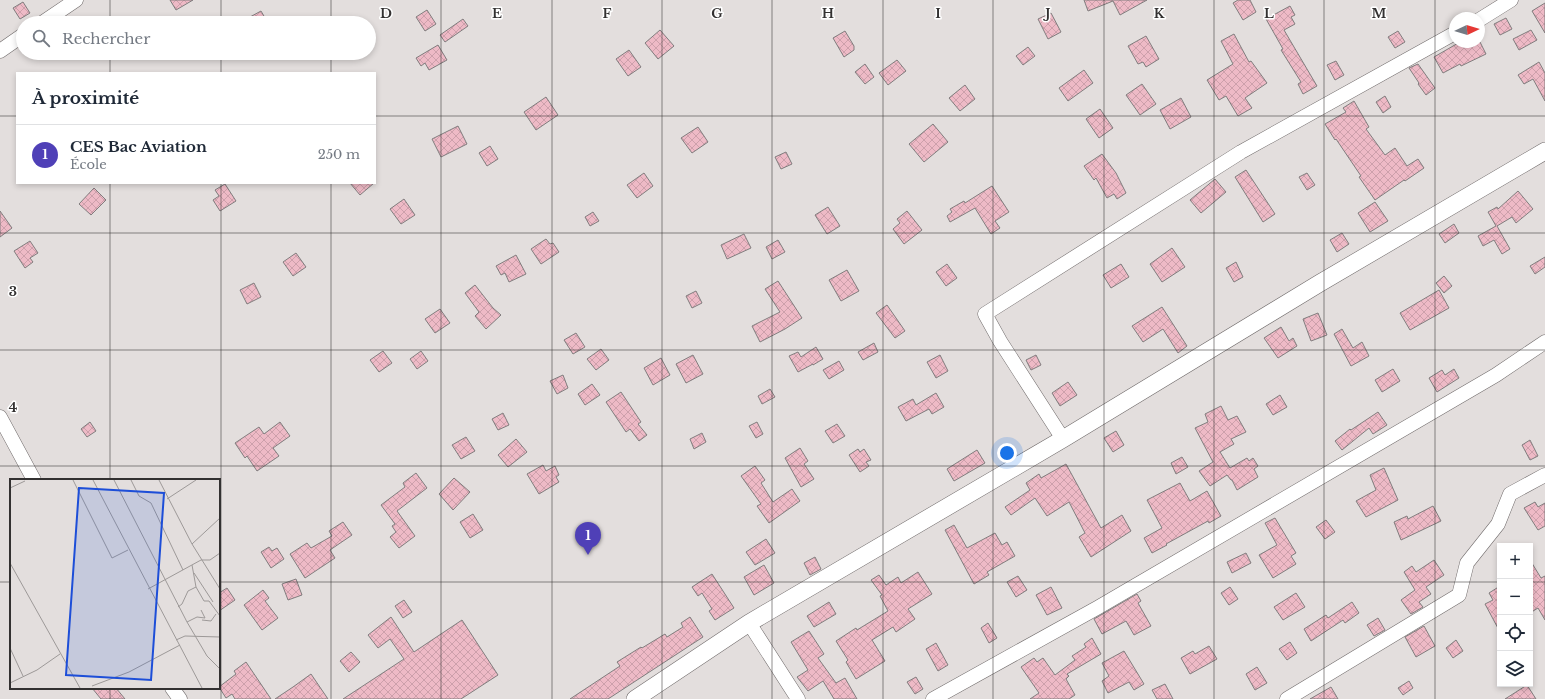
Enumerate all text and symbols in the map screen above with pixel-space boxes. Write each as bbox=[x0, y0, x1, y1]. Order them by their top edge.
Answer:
text: D bbox=[380, 5, 392, 22]
text: E bbox=[492, 5, 502, 22]
text: F bbox=[603, 5, 612, 22]
text: G bbox=[711, 5, 723, 22]
text: H bbox=[822, 5, 834, 22]
text: I bbox=[935, 5, 941, 22]
text: J bbox=[1042, 5, 1051, 22]
text: K bbox=[1154, 5, 1165, 22]
text: L bbox=[1264, 5, 1274, 22]
text: M bbox=[1372, 5, 1387, 22]
north arrow bbox=[1449, 12, 1485, 48]
search box bbox=[16, 16, 376, 60]
icon: search bbox=[30, 27, 52, 49]
text: Rechercher bbox=[62, 29, 150, 48]
text: À proximité bbox=[32, 88, 139, 109]
text: CES Bac Aviation bbox=[70, 137, 207, 156]
text: 1 bbox=[42, 146, 48, 163]
text: 250 m bbox=[318, 146, 360, 163]
text: École bbox=[70, 156, 107, 173]
text: 3 bbox=[9, 283, 17, 300]
text: 4 bbox=[9, 399, 18, 416]
your location bbox=[997, 443, 1017, 463]
inset map bbox=[10, 479, 220, 689]
pin: 1 bbox=[575, 522, 601, 555]
map controls bbox=[1497, 543, 1533, 687]
button: + bbox=[1497, 543, 1533, 579]
button: − bbox=[1497, 579, 1533, 615]
button: locate bbox=[1497, 615, 1533, 651]
button: layers bbox=[1497, 651, 1533, 687]

